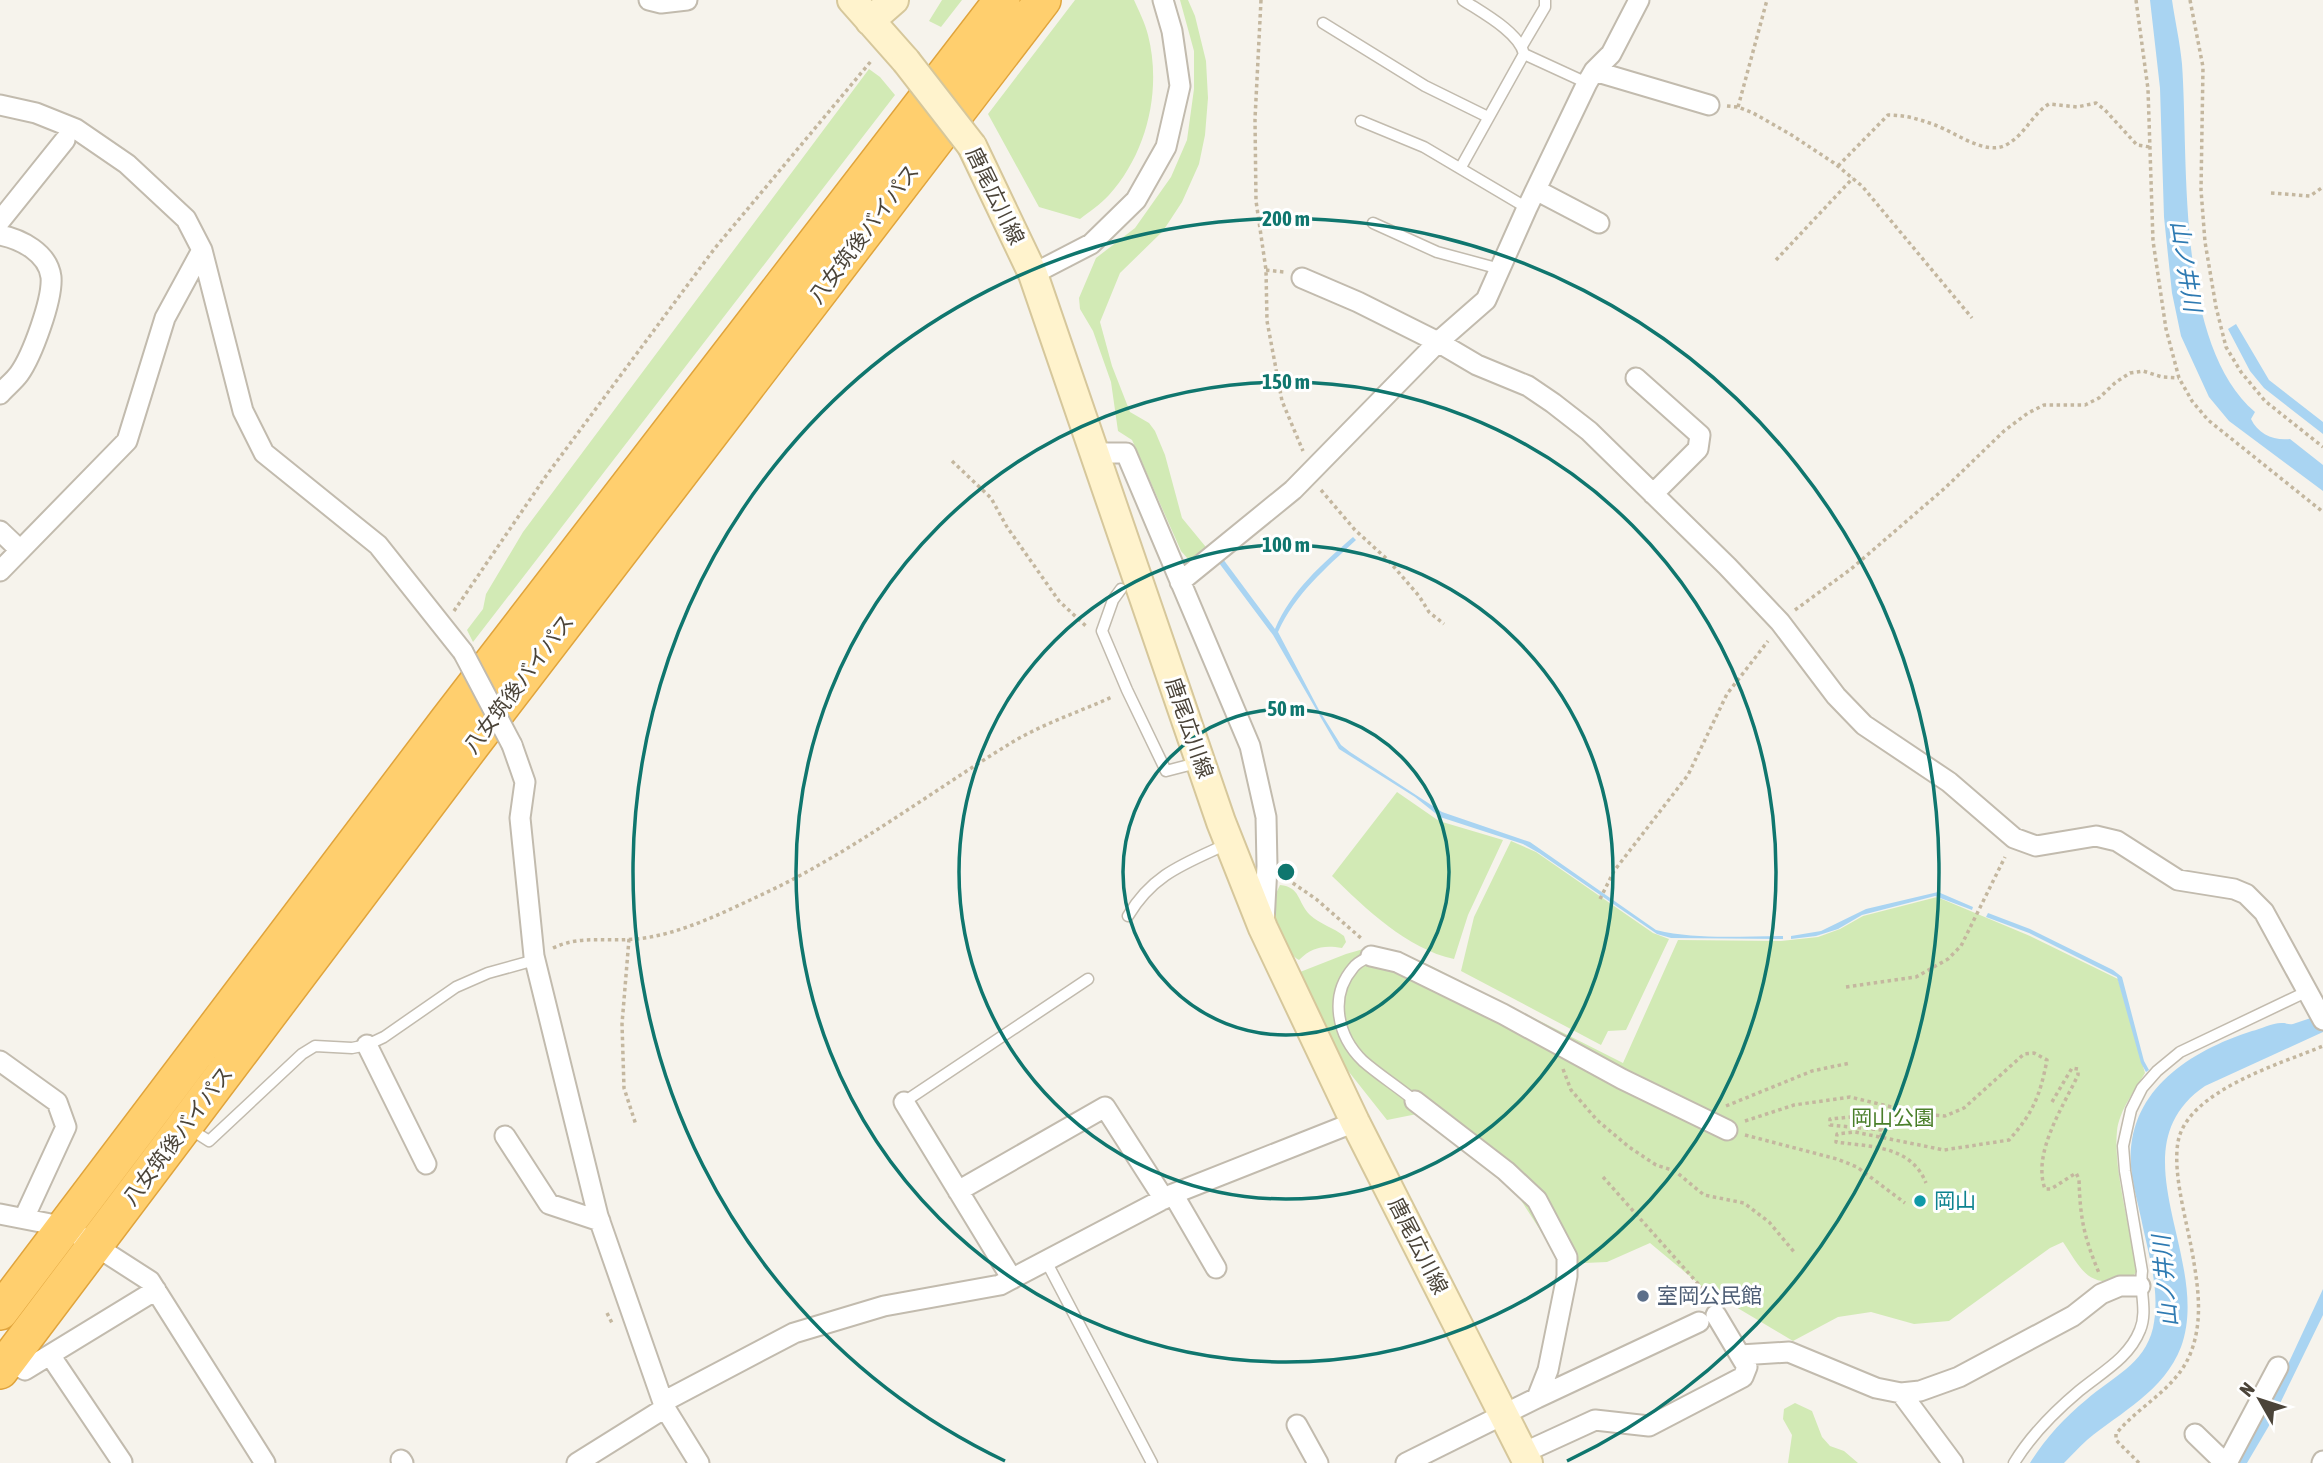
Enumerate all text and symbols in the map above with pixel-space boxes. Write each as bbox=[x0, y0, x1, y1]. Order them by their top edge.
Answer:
street label: 唐尾広川線 bbox=[962, 143, 1030, 248]
street label: 八女筑後バイパス bbox=[803, 159, 923, 308]
text: 200 m bbox=[1262, 206, 1310, 230]
water label: 山ノ井川 bbox=[2166, 219, 2207, 316]
text: 150 m bbox=[1262, 369, 1310, 393]
text: 100 m bbox=[1262, 532, 1310, 556]
street label: 八女筑後バイパス bbox=[458, 609, 578, 758]
street label: 唐尾広川線 bbox=[1162, 674, 1218, 781]
text: 50 m bbox=[1267, 696, 1305, 720]
centre of rings bbox=[1274, 860, 1298, 884]
street label: 八女筑後バイパス bbox=[117, 1061, 237, 1210]
park label: 岡山公園 bbox=[1851, 1105, 1935, 1129]
place label: 岡山 bbox=[1934, 1188, 1976, 1212]
street label: 唐尾広川線 bbox=[1384, 1193, 1453, 1298]
marker: 岡山 bbox=[1912, 1193, 1928, 1209]
water label: 山ノ井川 bbox=[2148, 1231, 2182, 1328]
place label: 室岡公民館 bbox=[1657, 1283, 1762, 1307]
marker: 室岡公民館 bbox=[1635, 1288, 1651, 1304]
north arrow bbox=[2225, 1365, 2295, 1435]
text: N bbox=[2235, 1378, 2259, 1401]

